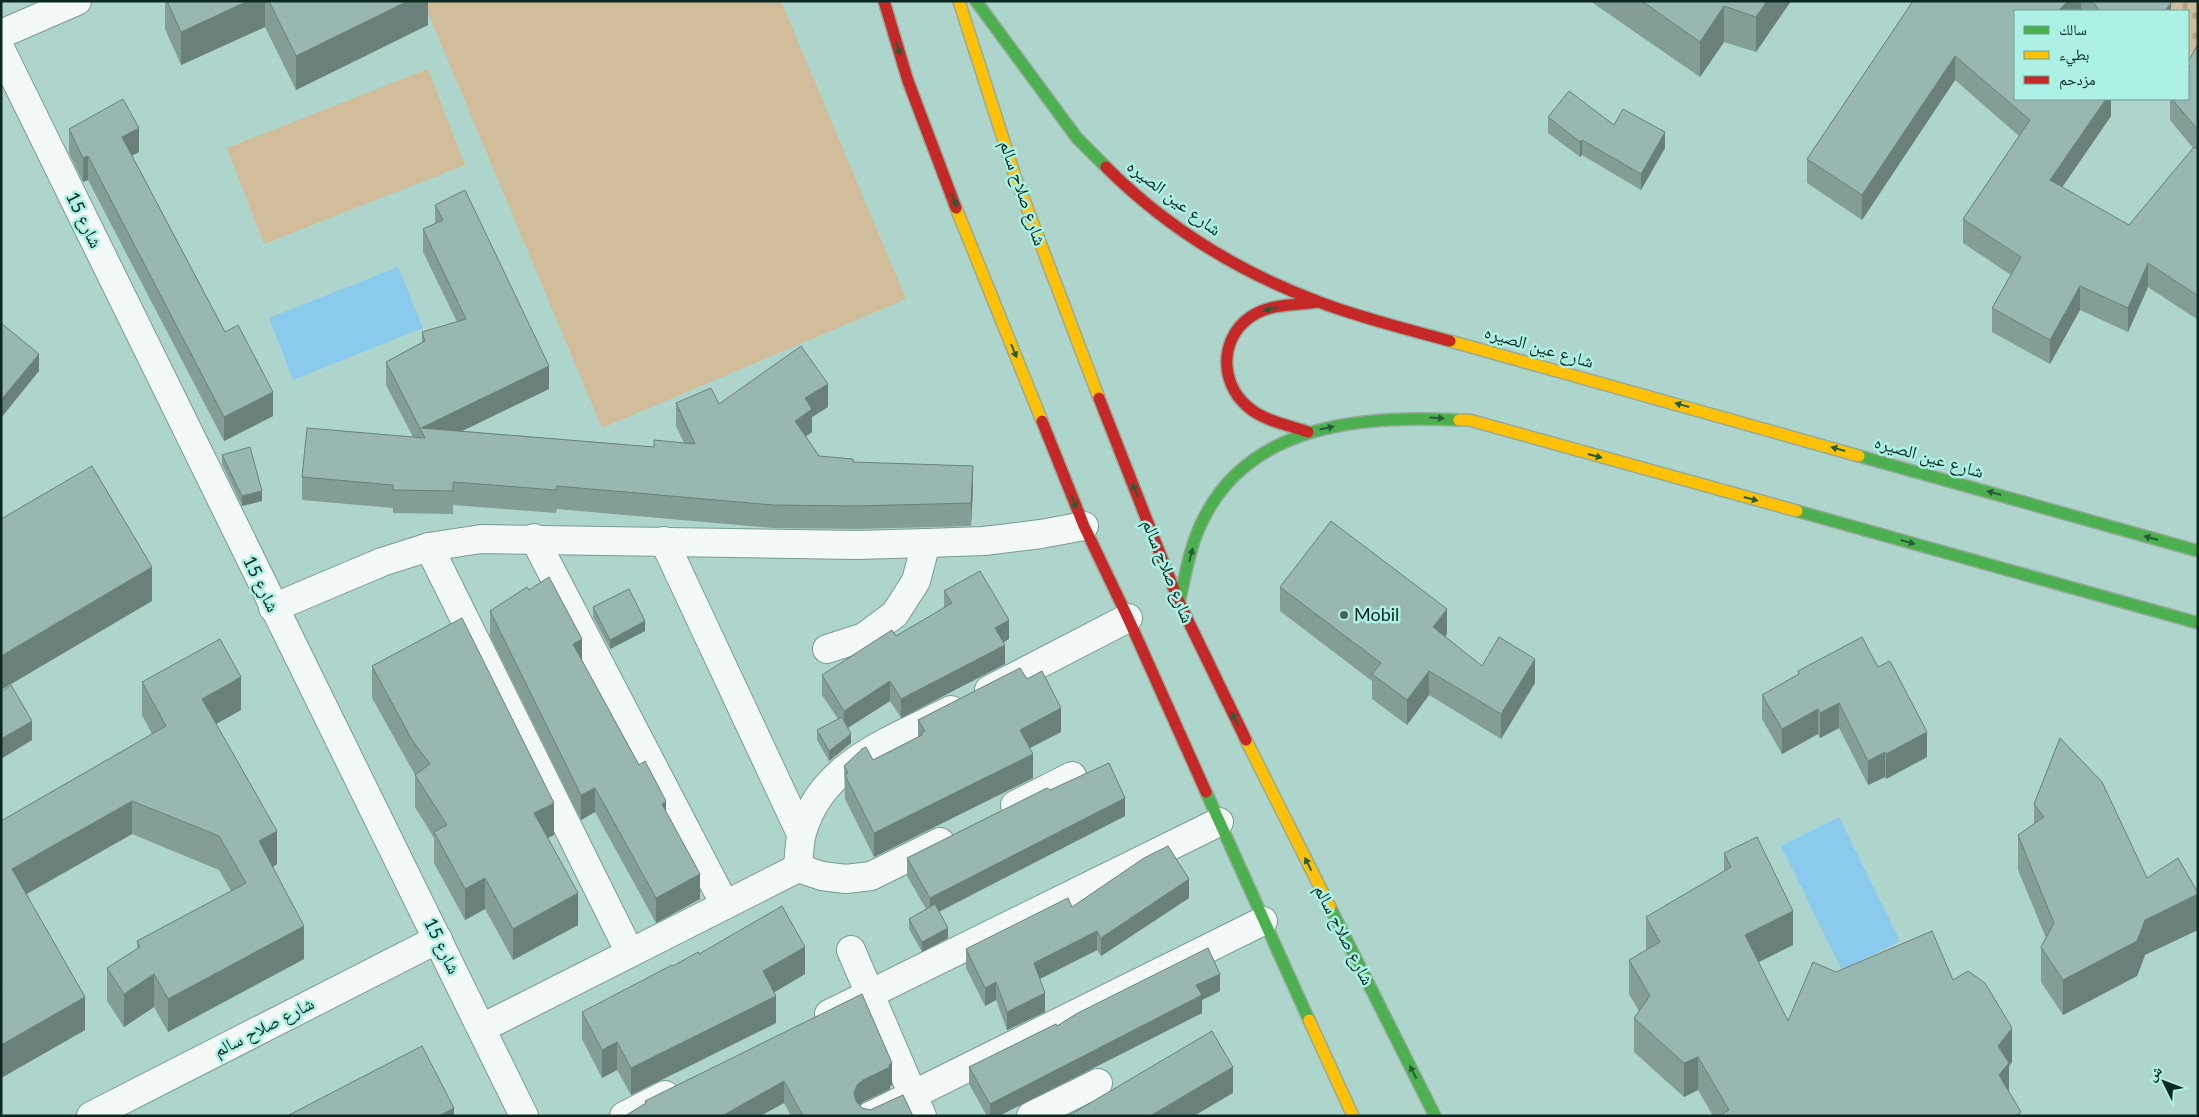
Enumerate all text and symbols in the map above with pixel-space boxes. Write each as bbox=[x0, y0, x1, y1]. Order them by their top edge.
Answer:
legend bbox=[2014, 10, 2189, 100]
text: سالك bbox=[2059, 20, 2087, 38]
one-way arrow bbox=[895, 40, 902, 55]
text: بطيء bbox=[2059, 45, 2089, 67]
text: مزدحم bbox=[2059, 70, 2096, 90]
street label: شارع صلاح سالم bbox=[994, 137, 1052, 249]
street label: شارع عين الصيره bbox=[1122, 154, 1226, 241]
street label: شارع 15 bbox=[61, 188, 108, 252]
one-way arrow bbox=[950, 193, 958, 208]
one-way arrow bbox=[1263, 305, 1278, 313]
street label: شارع عين الصيره bbox=[1482, 320, 1596, 373]
one-way arrow bbox=[1010, 344, 1018, 359]
one-way arrow bbox=[1674, 401, 1689, 409]
one-way arrow bbox=[1429, 414, 1445, 422]
one-way arrow bbox=[1320, 423, 1336, 431]
street label: شارع عين الصيره bbox=[1872, 430, 1986, 483]
one-way arrow bbox=[1831, 444, 1846, 452]
one-way arrow bbox=[1587, 452, 1602, 460]
one-way arrow bbox=[1131, 483, 1139, 498]
one-way arrow bbox=[1987, 489, 2002, 497]
one-way arrow bbox=[1071, 495, 1079, 509]
one-way arrow bbox=[1744, 495, 1759, 503]
street label: شارع صلاح سالم bbox=[1136, 516, 1200, 626]
one-way arrow bbox=[2143, 534, 2158, 542]
one-way arrow bbox=[1900, 539, 1915, 547]
one-way arrow bbox=[1187, 547, 1195, 562]
street label: شارع 15 bbox=[238, 552, 285, 616]
place label: Mobil bbox=[1354, 603, 1399, 625]
marker: Mobil bbox=[1338, 609, 1350, 621]
one-way arrow bbox=[1231, 712, 1239, 726]
one-way arrow bbox=[1304, 857, 1313, 872]
street label: شارع صلاح سالم bbox=[1308, 881, 1380, 989]
street label: شارع 15 bbox=[419, 914, 466, 978]
street label: شارع صلاح سالم bbox=[210, 991, 318, 1063]
north arrow bbox=[2139, 1057, 2189, 1107]
text: ش bbox=[2143, 1062, 2166, 1085]
one-way arrow bbox=[1409, 1065, 1417, 1079]

